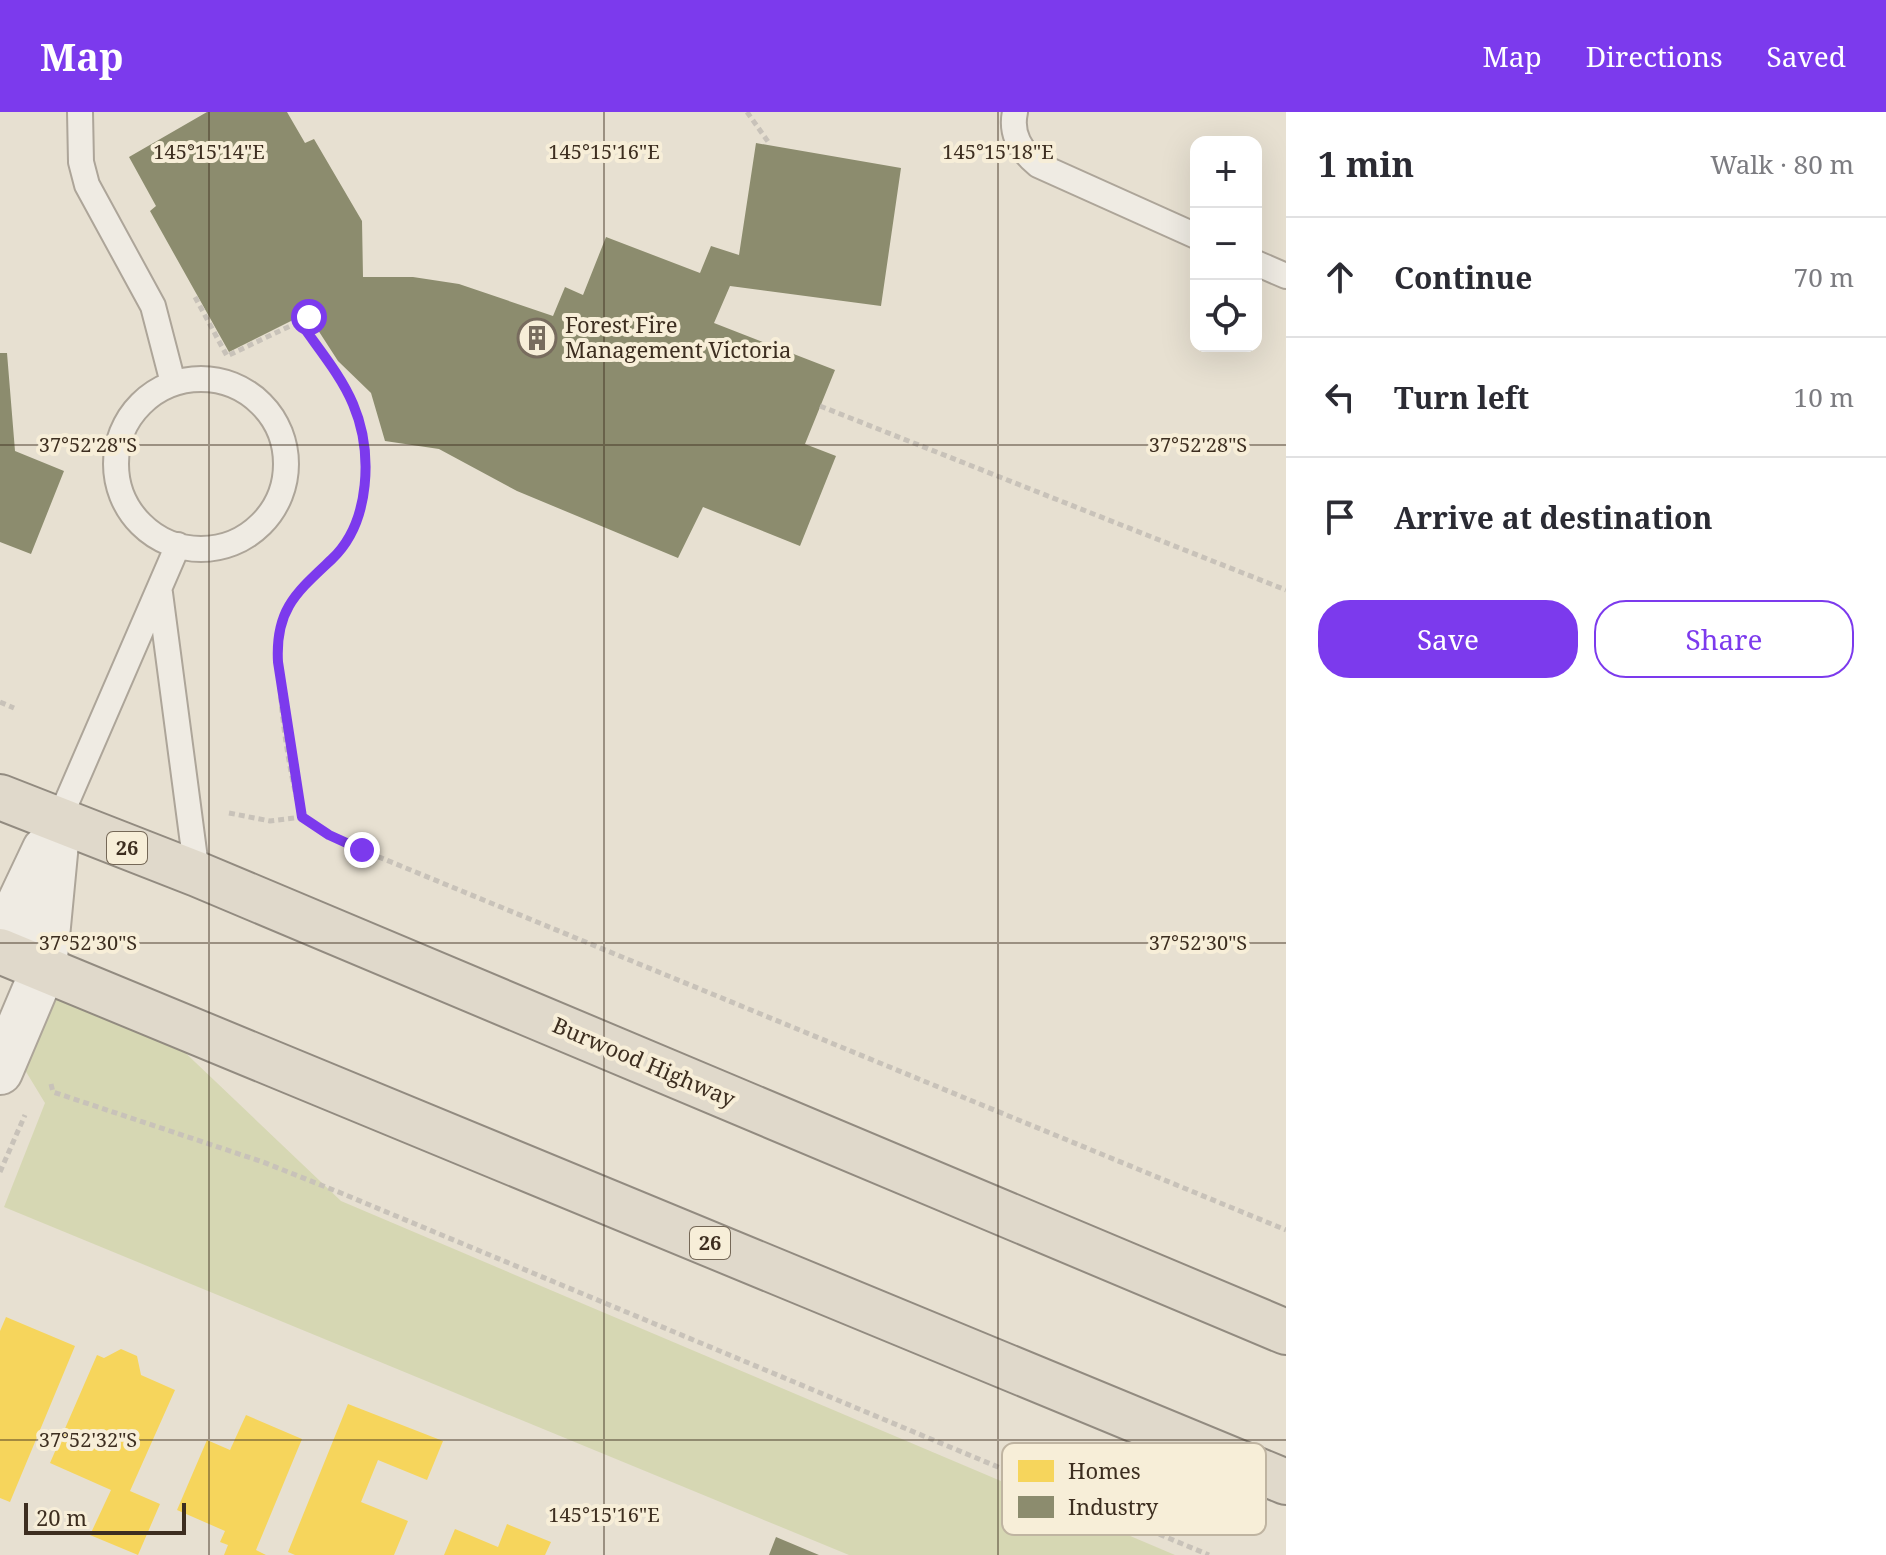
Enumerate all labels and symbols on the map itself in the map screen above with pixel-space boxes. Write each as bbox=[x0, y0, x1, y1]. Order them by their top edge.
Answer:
text: 145°15'14"E bbox=[153, 138, 265, 165]
text: 145°15'16"E bbox=[548, 138, 660, 165]
text: 145°15'18"E bbox=[942, 138, 1054, 165]
route start bbox=[291, 299, 327, 335]
place label: Forest Fire Management Victoria bbox=[565, 309, 791, 364]
building icon: Forest Fire Management Victoria bbox=[516, 317, 558, 359]
text: 37°52'28"S bbox=[39, 431, 137, 458]
text: 37°52'28"S bbox=[1149, 431, 1247, 458]
road number: 26 bbox=[107, 832, 147, 864]
route end bbox=[344, 832, 380, 868]
text: 37°52'30"S bbox=[39, 929, 137, 956]
text: 37°52'30"S bbox=[1149, 929, 1247, 956]
street label: Burwood Highway bbox=[548, 1009, 741, 1113]
road number: 26 bbox=[690, 1227, 730, 1259]
text: 37°52'32"S bbox=[39, 1426, 137, 1453]
legend bbox=[1002, 1443, 1266, 1535]
text: Homes bbox=[1068, 1455, 1141, 1485]
text: Industry bbox=[1068, 1491, 1159, 1521]
scale bar bbox=[24, 1499, 186, 1535]
text: 145°15'16"E bbox=[548, 1501, 660, 1528]

